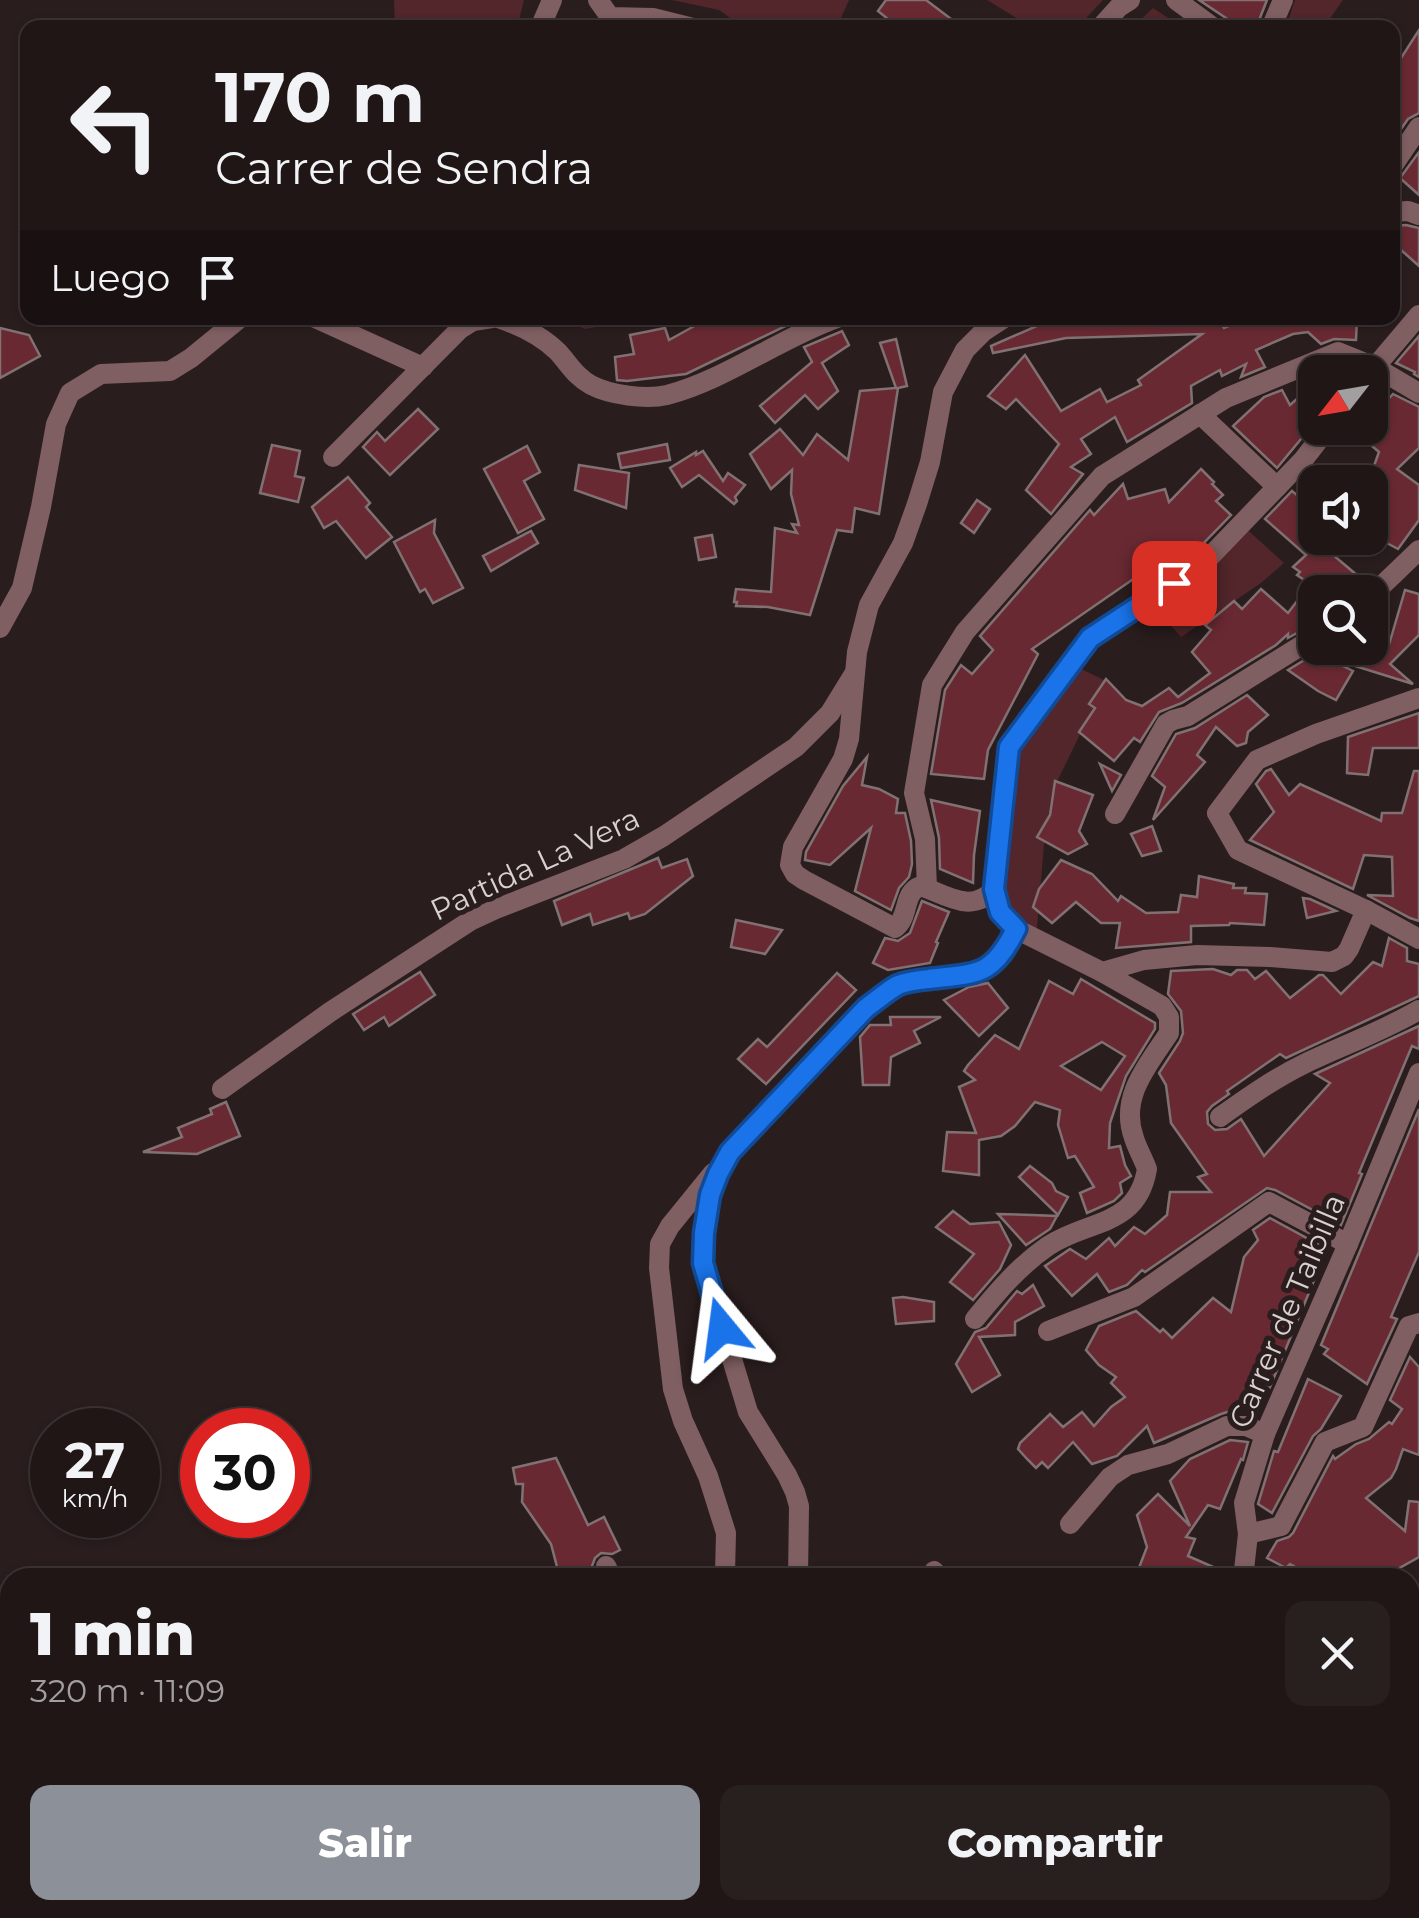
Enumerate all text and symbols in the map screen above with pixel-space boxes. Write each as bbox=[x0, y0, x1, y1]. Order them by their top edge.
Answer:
text: 170 m bbox=[215, 54, 425, 140]
icon: left bbox=[50, 60, 180, 190]
text: Carrer de Sendra bbox=[215, 140, 593, 195]
icon: arrive bbox=[190, 250, 245, 305]
text: Luego bbox=[50, 254, 170, 301]
north arrow bbox=[1298, 355, 1388, 445]
map controls bbox=[1298, 355, 1388, 665]
button: sound bbox=[1298, 465, 1388, 555]
pin bbox=[1132, 541, 1217, 626]
icon: arrive bbox=[1147, 556, 1202, 611]
button: search bbox=[1298, 575, 1388, 665]
street label: Partida La Vera bbox=[425, 799, 645, 929]
street label: Carrer de Taibilla bbox=[1221, 1188, 1353, 1434]
position arrow bbox=[670, 1276, 774, 1380]
speed limit sign: 30 bbox=[180, 1408, 310, 1538]
text: 27 bbox=[65, 1430, 125, 1491]
text: km/h bbox=[62, 1483, 128, 1513]
text: 1 min bbox=[30, 1597, 195, 1670]
button: close bbox=[1285, 1601, 1390, 1706]
text: 320 m · 11:09 bbox=[30, 1671, 225, 1710]
button: Salir bbox=[30, 1785, 700, 1900]
button: Compartir bbox=[720, 1785, 1390, 1900]

